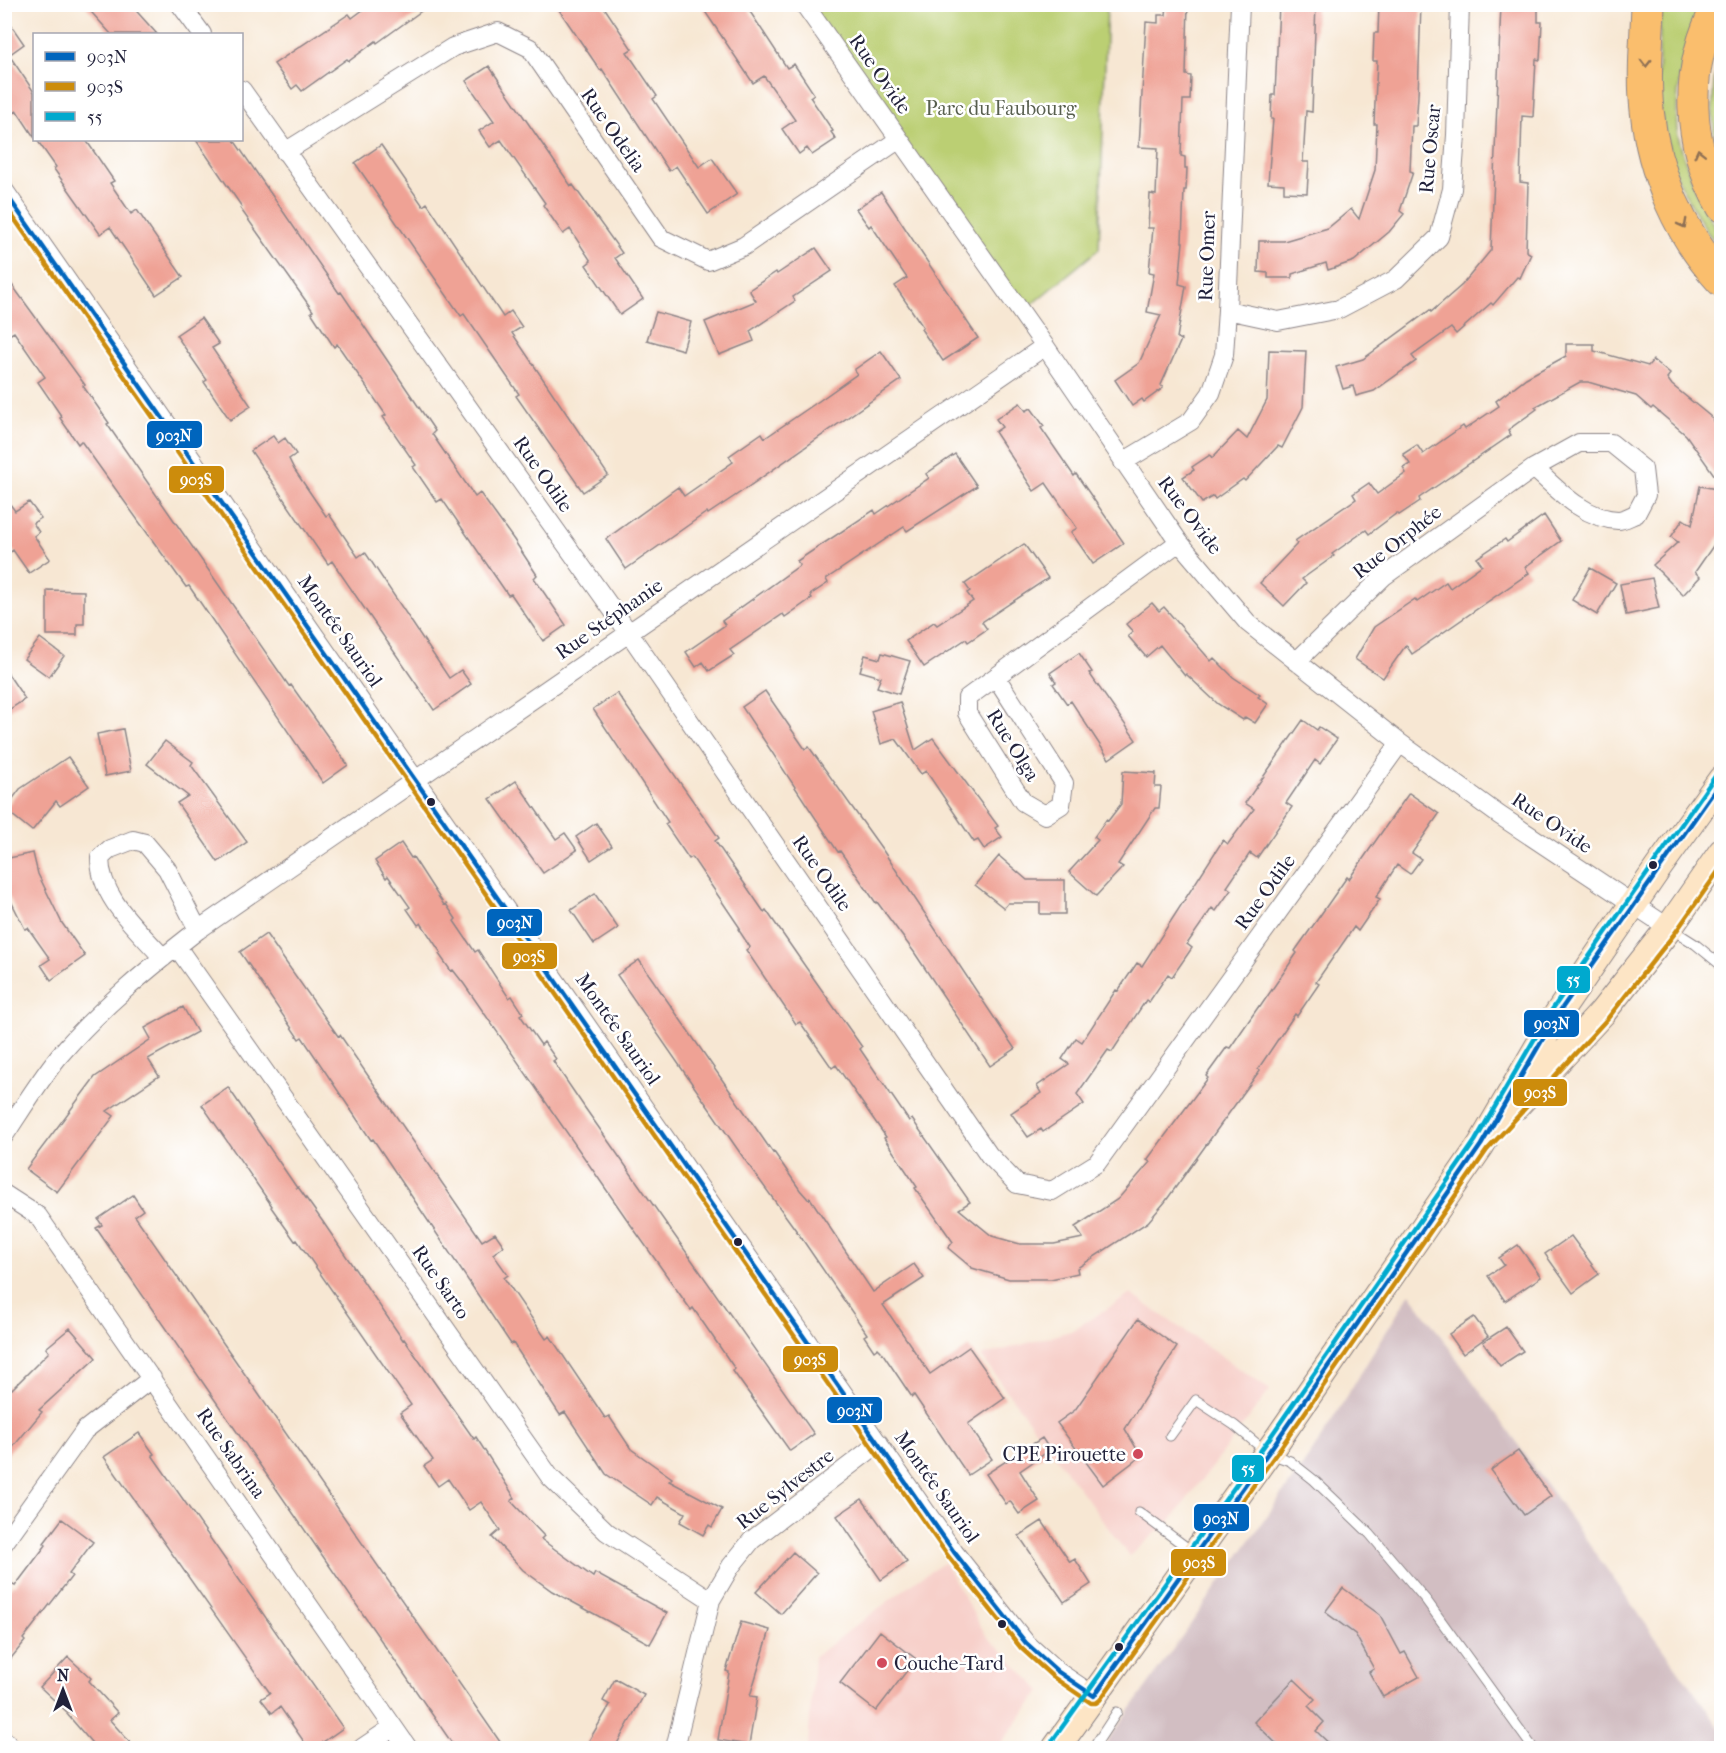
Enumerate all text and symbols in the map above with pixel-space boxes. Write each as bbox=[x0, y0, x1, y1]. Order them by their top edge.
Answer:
street label: Rue Ovide bbox=[844, 30, 916, 118]
legend bbox=[33, 33, 243, 141]
text: 903N bbox=[87, 47, 128, 68]
one-way arrow bbox=[1640, 58, 1652, 67]
text: 903S bbox=[87, 77, 123, 98]
street label: Rue Odelia bbox=[576, 84, 651, 177]
park label: Parc du Faubourg bbox=[926, 97, 1077, 120]
street label: Rue Oscar bbox=[1415, 103, 1445, 195]
text: 55 bbox=[87, 107, 103, 128]
one-way arrow bbox=[1694, 149, 1707, 159]
street label: Rue Omer bbox=[1194, 210, 1220, 302]
one-way arrow bbox=[1676, 218, 1687, 229]
line badge: 903N bbox=[146, 420, 203, 449]
text: 903N bbox=[155, 426, 193, 446]
street label: Rue Odile bbox=[508, 432, 578, 517]
line badge: 903S bbox=[168, 465, 225, 494]
text: 903S bbox=[179, 470, 212, 490]
street label: Rue Ovide bbox=[1153, 471, 1227, 559]
street label: Rue Orphée bbox=[1348, 500, 1446, 584]
street label: Montée Sauriol bbox=[293, 571, 387, 692]
street label: Rue Stéphanie bbox=[551, 574, 667, 664]
street label: Rue Olga bbox=[982, 705, 1045, 786]
street label: Rue Ovide bbox=[1507, 788, 1597, 858]
unlabelled marker bbox=[425, 796, 437, 808]
street label: Rue Odile bbox=[787, 831, 857, 916]
street label: Rue Odile bbox=[1230, 850, 1300, 934]
unlabelled marker bbox=[1647, 859, 1659, 871]
line badge: 903N bbox=[486, 908, 543, 937]
text: 903N bbox=[496, 913, 534, 933]
line badge: 903S bbox=[501, 942, 558, 970]
text: 903S bbox=[512, 947, 545, 967]
line badge: 55 bbox=[1556, 965, 1591, 994]
street label: Montée Sauriol bbox=[571, 969, 665, 1090]
text: 55 bbox=[1566, 970, 1580, 989]
line badge: 903N bbox=[1523, 1009, 1580, 1038]
text: 903N bbox=[1533, 1014, 1571, 1034]
line badge: 903S bbox=[1512, 1078, 1568, 1107]
text: 903S bbox=[1523, 1083, 1556, 1103]
unlabelled marker bbox=[732, 1236, 744, 1248]
street label: Rue Sarto bbox=[407, 1241, 475, 1323]
line badge: 903S bbox=[782, 1345, 839, 1373]
text: 903S bbox=[793, 1350, 826, 1370]
line badge: 903N bbox=[826, 1396, 883, 1424]
text: 903N bbox=[836, 1401, 874, 1421]
street label: Rue Sabrina bbox=[192, 1403, 271, 1503]
street label: Montée Sauriol bbox=[890, 1427, 984, 1548]
place label: CPE Pirouette bbox=[1002, 1443, 1126, 1466]
street label: Rue Sylvestre bbox=[732, 1444, 839, 1534]
marker: CPE Pirouette bbox=[1131, 1447, 1145, 1461]
line badge: 55 bbox=[1231, 1454, 1265, 1483]
text: 55 bbox=[1241, 1459, 1255, 1478]
line badge: 903N bbox=[1193, 1503, 1250, 1532]
text: 903N bbox=[1202, 1509, 1240, 1529]
line badge: 903S bbox=[1170, 1548, 1227, 1577]
text: 903S bbox=[1182, 1553, 1215, 1573]
unlabelled marker bbox=[996, 1618, 1008, 1630]
unlabelled marker bbox=[1113, 1641, 1125, 1653]
place label: Couche-Tard bbox=[894, 1652, 1005, 1675]
marker: Couche-Tard bbox=[875, 1656, 889, 1670]
north arrow bbox=[33, 1660, 93, 1720]
text: N bbox=[57, 1666, 70, 1685]

